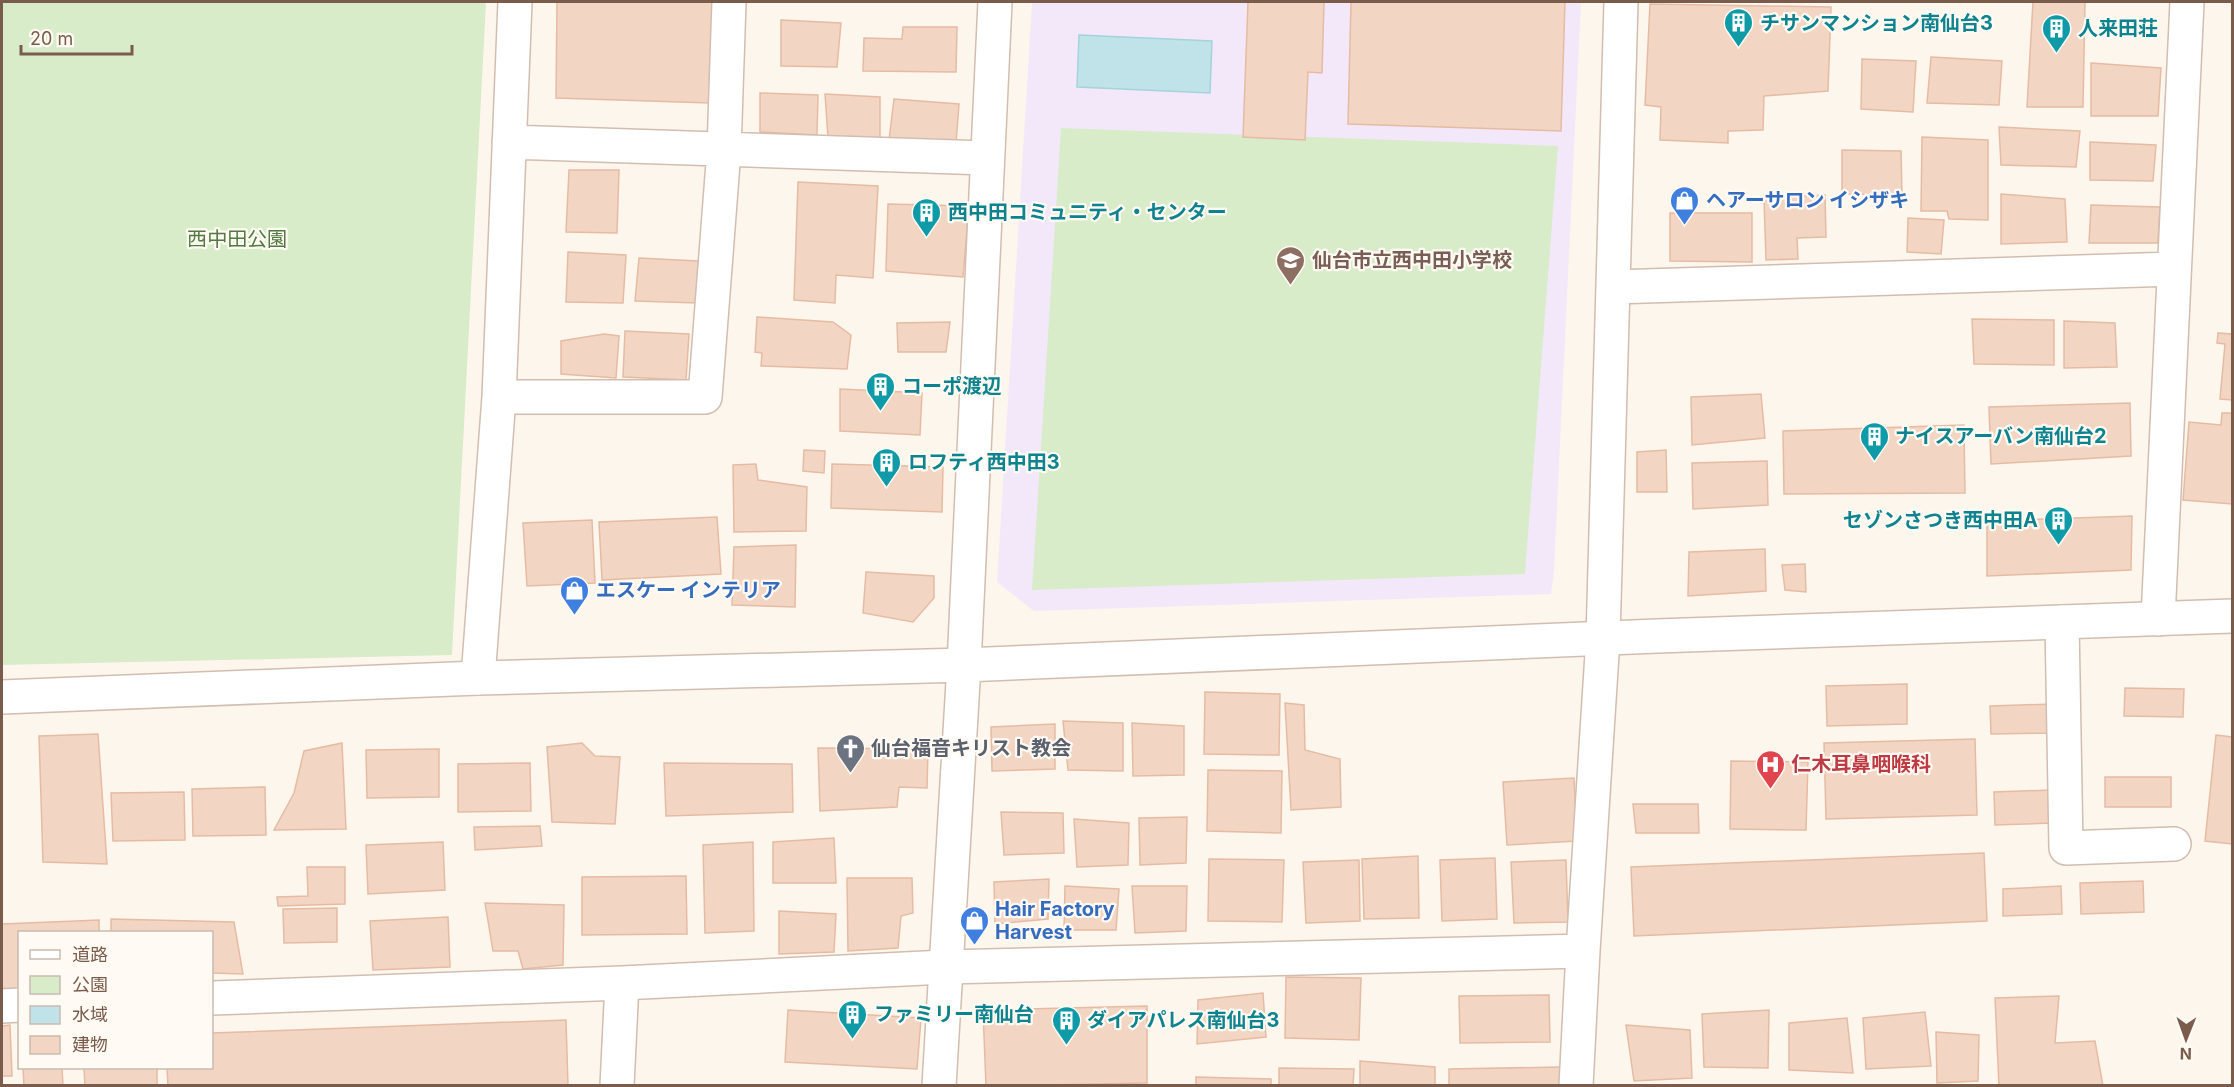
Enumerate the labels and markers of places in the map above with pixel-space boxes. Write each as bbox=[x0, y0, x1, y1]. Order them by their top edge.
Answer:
building icon: チサンマンション南仙台3 bbox=[1723, 7, 1755, 49]
place label: チサンマンション南仙台3 bbox=[1760, 11, 1993, 35]
building icon: 人来田荘 bbox=[2041, 12, 2073, 54]
place label: 人来田荘 bbox=[2078, 16, 2158, 40]
shop icon: ヘアーサロン イシザキ bbox=[1669, 184, 1701, 226]
place label: ヘアーサロン イシザキ bbox=[1706, 188, 1909, 212]
building icon: 西中田コミュニティ・センター bbox=[911, 196, 943, 238]
place label: 西中田コミュニティ・センター bbox=[948, 200, 1227, 224]
school or university icon: 仙台市立西中田小学校 bbox=[1275, 244, 1307, 286]
place label: 仙台市立西中田小学校 bbox=[1312, 248, 1512, 272]
building icon: コーポ渡辺 bbox=[865, 370, 897, 412]
place label: コーポ渡辺 bbox=[902, 374, 1002, 398]
building icon: ナイスアーバン南仙台2 bbox=[1858, 420, 1890, 462]
place label: ナイスアーバン南仙台2 bbox=[1895, 424, 2107, 448]
building icon: ロフティ西中田3 bbox=[871, 446, 903, 488]
place label: ロフティ西中田3 bbox=[908, 450, 1060, 474]
building icon: セゾンさつき西中田A bbox=[2043, 504, 2075, 546]
place label: セゾンさつき西中田A bbox=[1843, 508, 2038, 532]
shop icon: エスケー インテリア bbox=[559, 574, 591, 616]
place label: エスケー インテリア bbox=[596, 578, 781, 602]
church icon: 仙台福音キリスト教会 bbox=[834, 732, 866, 774]
place label: 仙台福音キリスト教会 bbox=[871, 736, 1071, 760]
hospital icon: 仁木耳鼻咽喉科 bbox=[1754, 748, 1786, 790]
place label: 仁木耳鼻咽喉科 bbox=[1791, 752, 1931, 776]
place label: Hair Factory Harvest bbox=[995, 897, 1115, 944]
shop icon: Hair Factory Harvest bbox=[958, 904, 990, 946]
building icon: ファミリー南仙台 bbox=[837, 998, 869, 1040]
place label: ファミリー南仙台 bbox=[874, 1002, 1034, 1026]
building icon: ダイアパレス南仙台3 bbox=[1050, 1004, 1082, 1046]
place label: ダイアパレス南仙台3 bbox=[1087, 1008, 1280, 1032]

